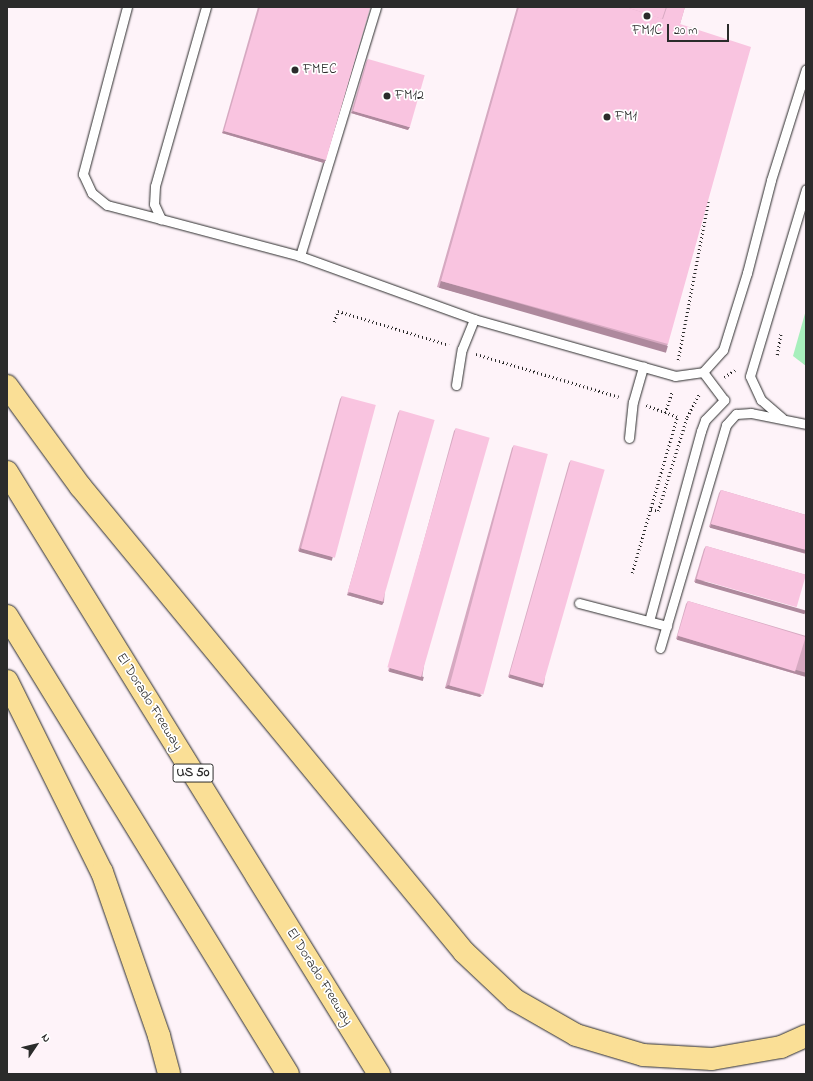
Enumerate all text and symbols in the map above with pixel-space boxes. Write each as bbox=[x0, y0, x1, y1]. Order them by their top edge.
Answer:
marker: FM1C bbox=[642, 11, 652, 21]
scale bar bbox=[669, 16, 731, 42]
text: 20 m bbox=[674, 22, 697, 40]
place label: FM1C bbox=[632, 23, 662, 39]
place label: FMEC bbox=[303, 62, 337, 78]
marker: FMEC bbox=[290, 65, 300, 75]
place label: FM12 bbox=[395, 88, 424, 104]
marker: FM12 bbox=[382, 91, 392, 101]
place label: FM1 bbox=[615, 109, 637, 125]
marker: FM1 bbox=[602, 112, 612, 122]
street label: El Dorado Freeway bbox=[112, 650, 186, 754]
road number: US 50 bbox=[172, 762, 214, 784]
street label: El Dorado Freeway bbox=[282, 925, 356, 1029]
north arrow bbox=[16, 1025, 56, 1065]
text: N bbox=[37, 1030, 55, 1046]

